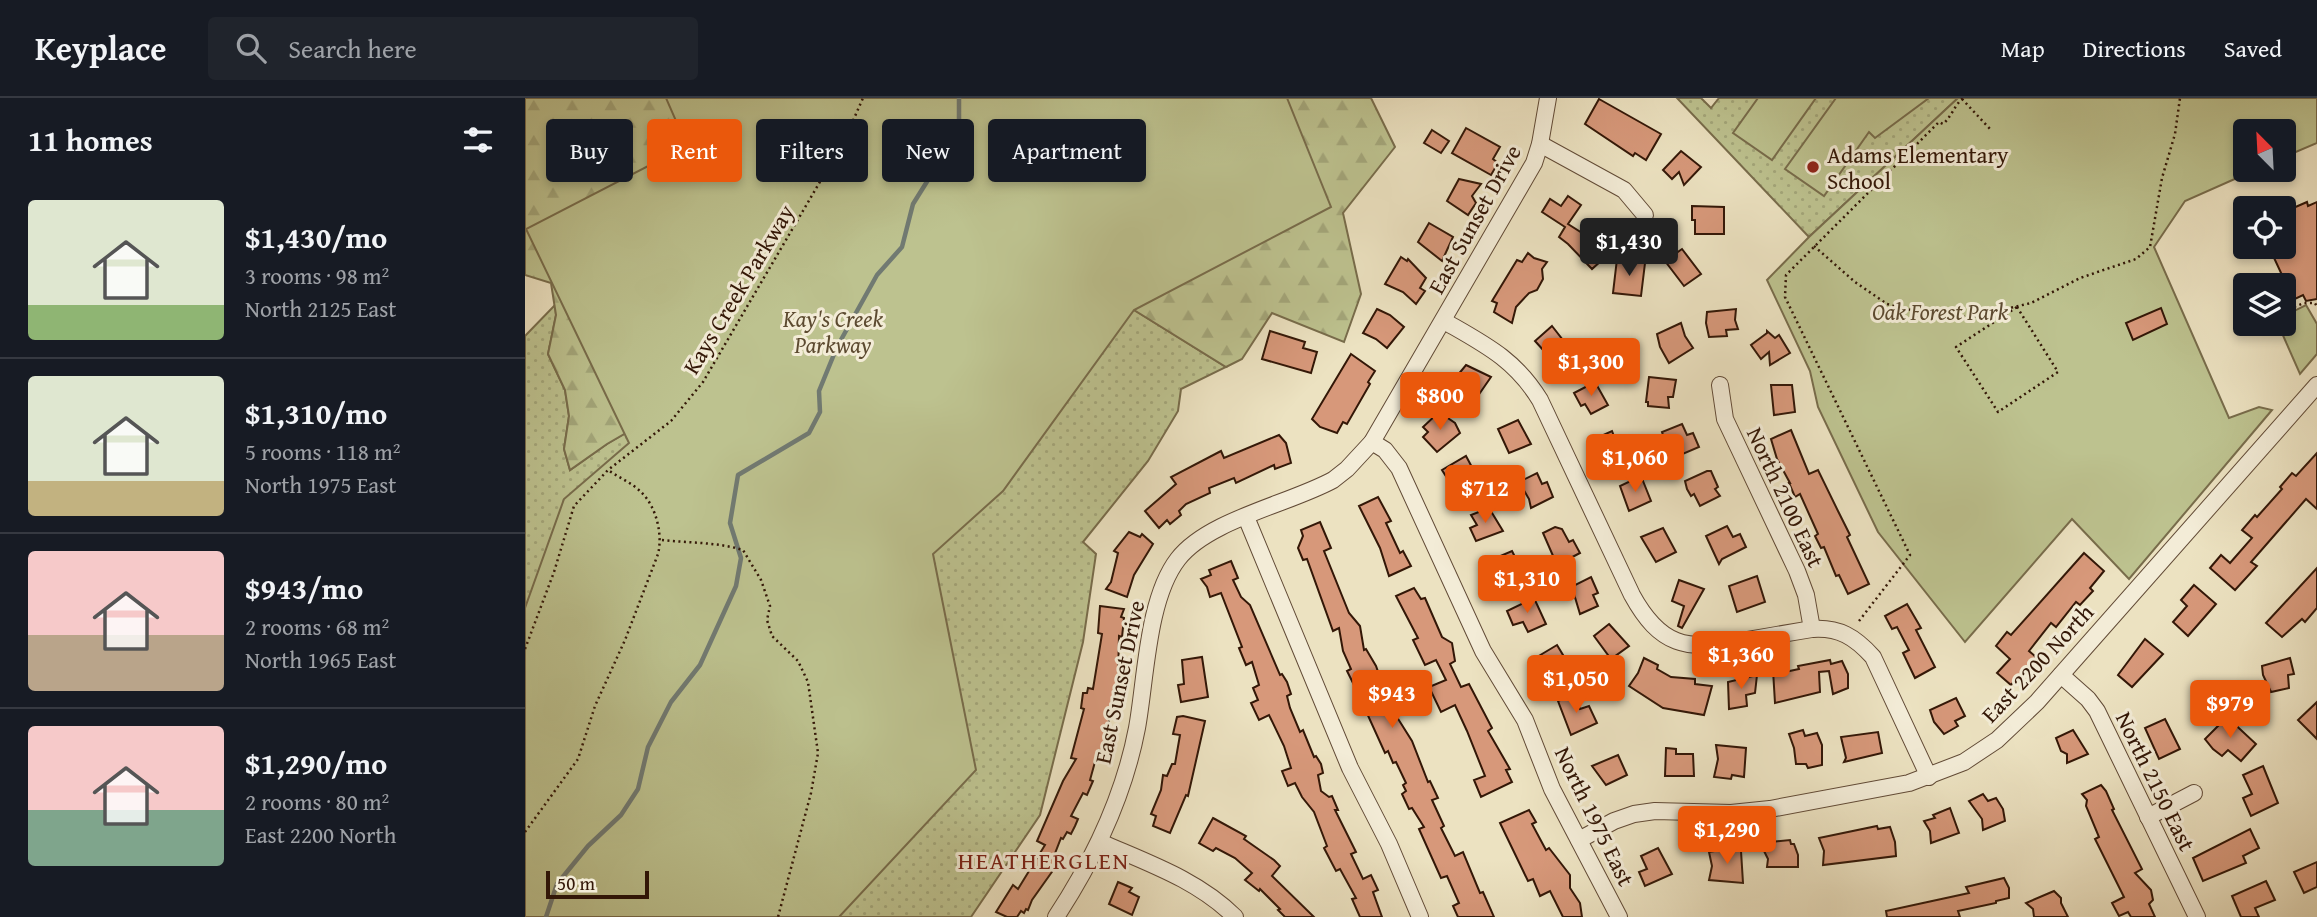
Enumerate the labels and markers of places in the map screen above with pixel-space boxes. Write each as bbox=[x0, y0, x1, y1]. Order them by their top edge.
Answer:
place label: Adams Elementary School bbox=[1827, 138, 2009, 197]
marker: Adams Elementary School bbox=[1805, 159, 1821, 175]
pin: $1,430 bbox=[1572, 218, 1686, 278]
pin: $1,300 bbox=[1534, 338, 1648, 398]
pin: $800 bbox=[1399, 372, 1481, 432]
pin: $1,060 bbox=[1578, 434, 1692, 494]
pin: $712 bbox=[1444, 466, 1526, 525]
pin: $1,310 bbox=[1470, 556, 1584, 615]
pin: $1,360 bbox=[1684, 632, 1798, 691]
pin: $1,050 bbox=[1519, 656, 1633, 715]
pin: $943 bbox=[1351, 670, 1433, 730]
pin: $979 bbox=[2189, 680, 2271, 740]
pin: $1,290 bbox=[1670, 806, 1784, 866]

